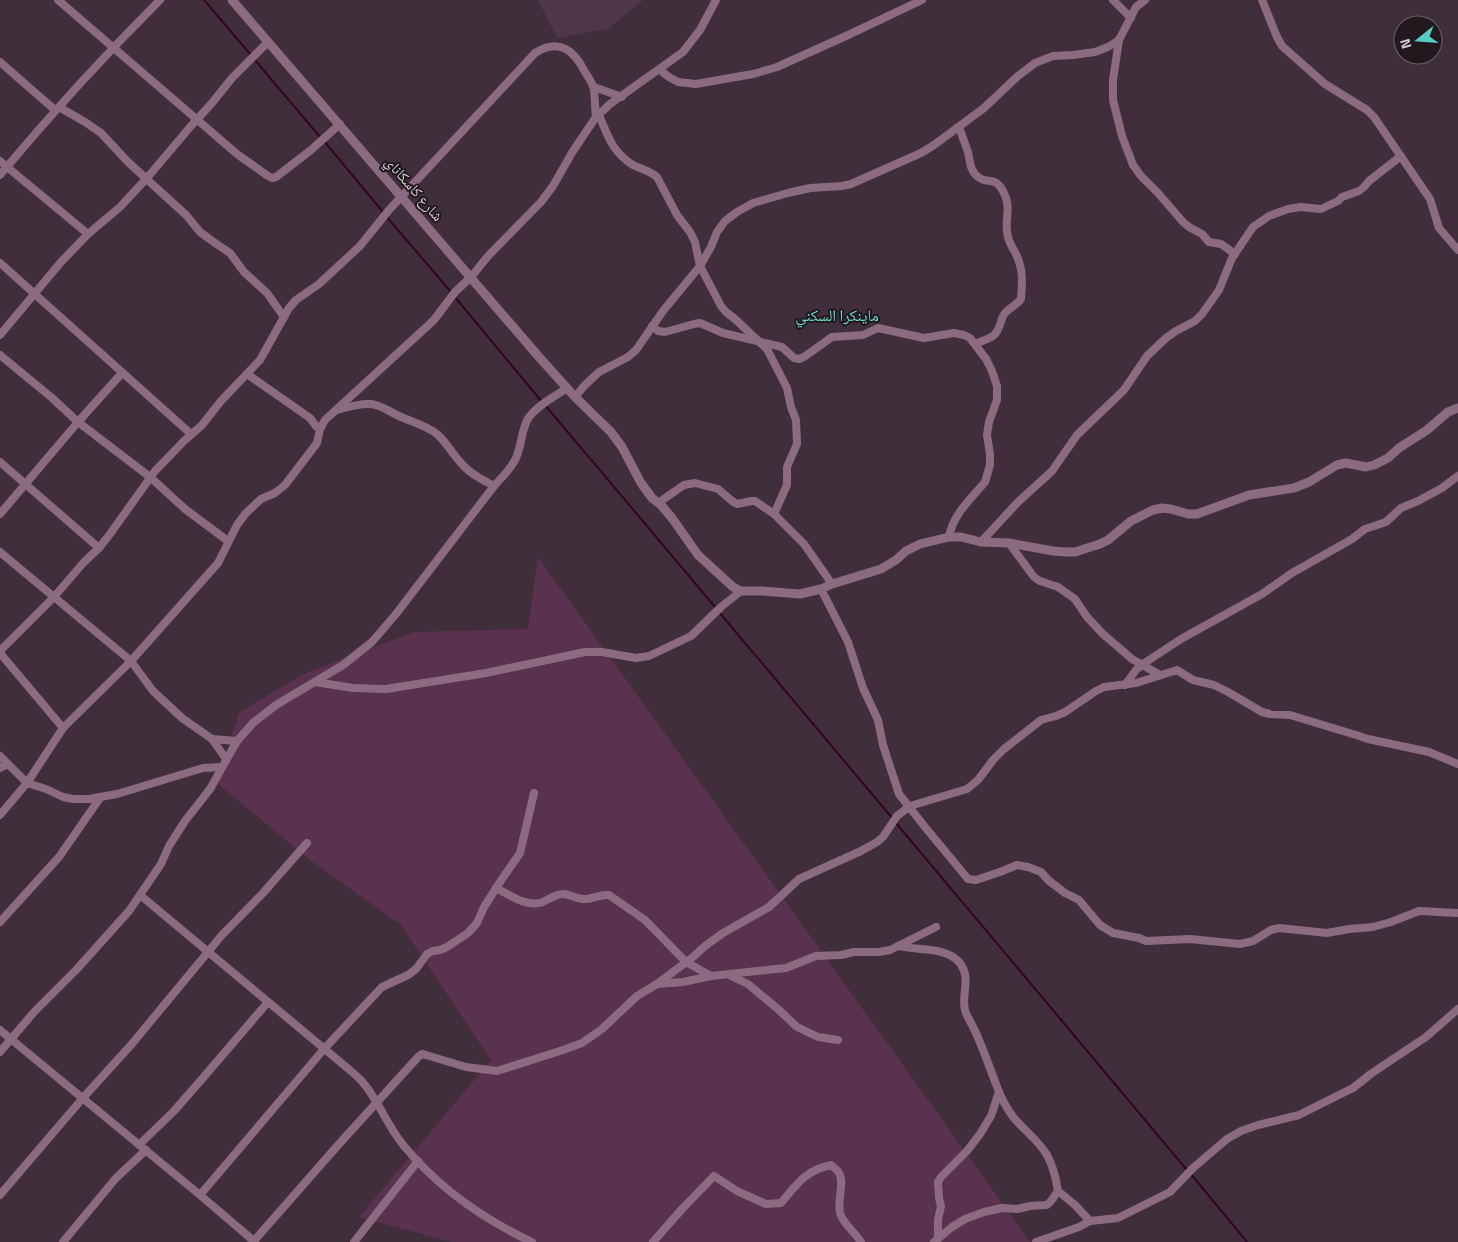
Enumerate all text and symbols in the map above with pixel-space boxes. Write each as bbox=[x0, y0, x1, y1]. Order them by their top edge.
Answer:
north arrow bbox=[1393, 15, 1443, 65]
text: N bbox=[1394, 36, 1417, 52]
street label: شارع كاسكاناي bbox=[379, 151, 449, 227]
district label: ماينكرا السكني bbox=[795, 303, 879, 328]

